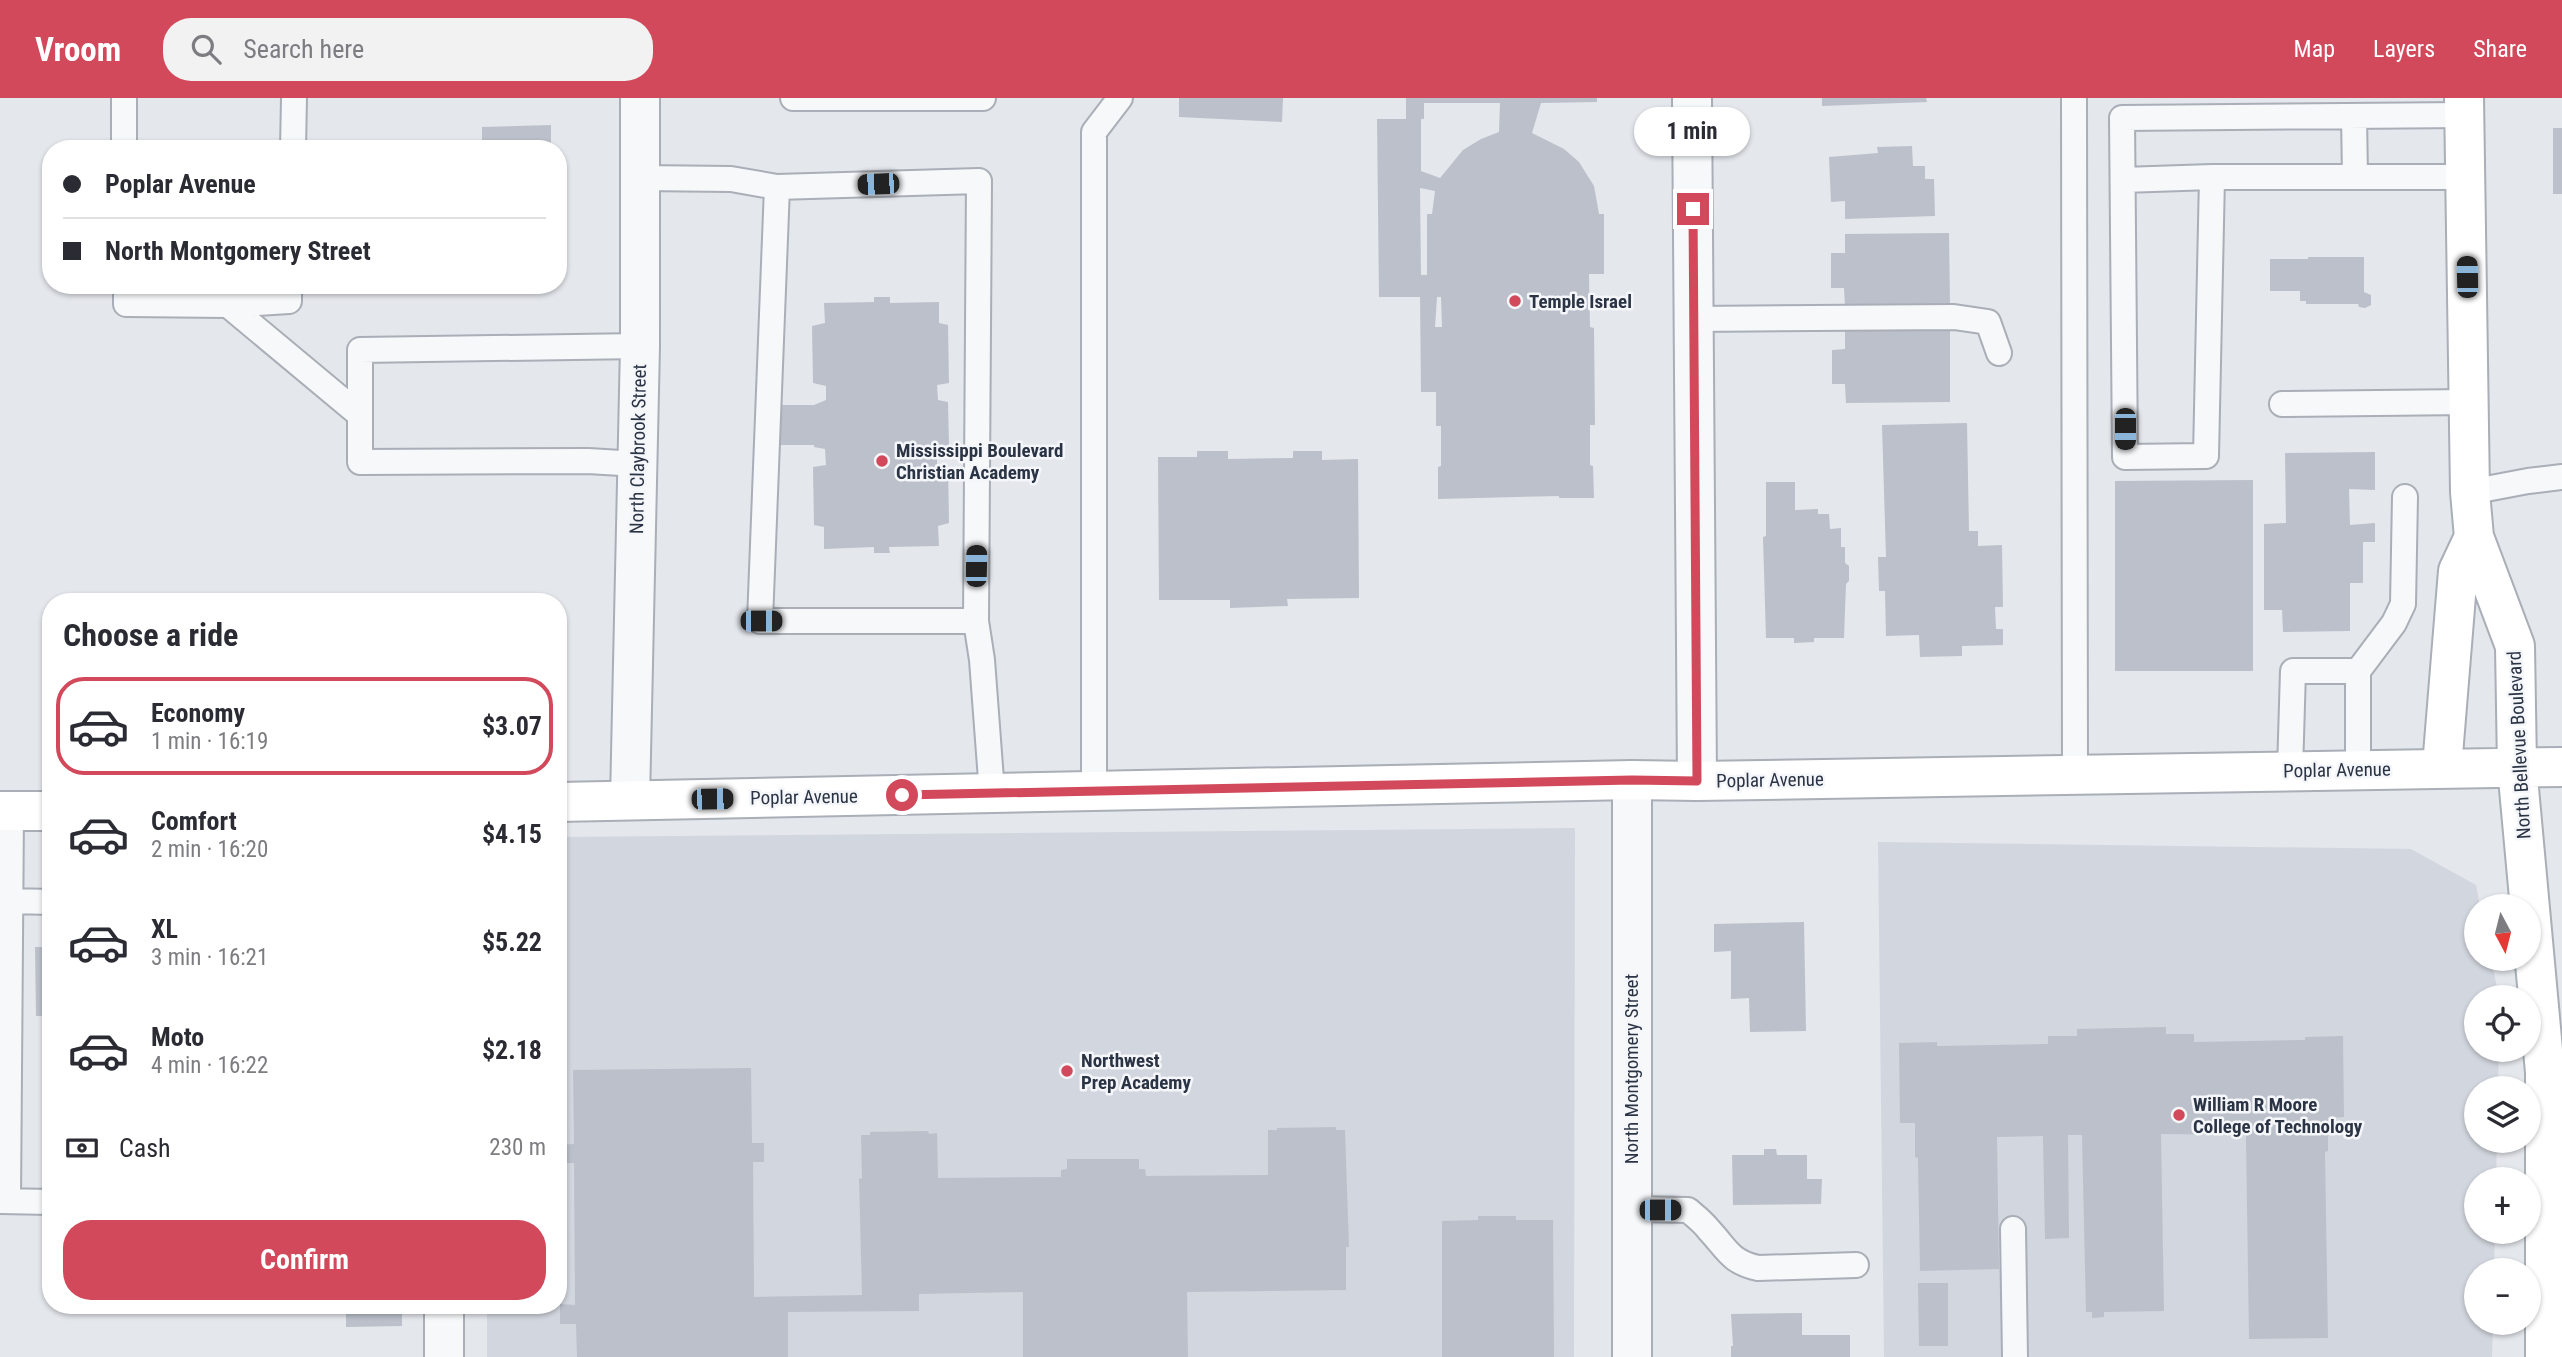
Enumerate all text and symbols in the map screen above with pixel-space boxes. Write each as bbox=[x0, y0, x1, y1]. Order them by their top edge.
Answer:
search box bbox=[163, 18, 653, 81]
text: Vroom bbox=[35, 30, 121, 69]
icon: search bbox=[187, 30, 225, 68]
text: Search here bbox=[243, 34, 364, 64]
text: Map bbox=[2294, 35, 2335, 63]
text: Layers bbox=[2373, 35, 2435, 63]
text: Share bbox=[2473, 35, 2527, 63]
callout: 1 min bbox=[1635, 108, 1751, 156]
text: 1 min bbox=[1666, 118, 1718, 145]
text: Poplar Avenue bbox=[105, 169, 256, 199]
car bbox=[857, 173, 900, 195]
route end bbox=[1677, 193, 1709, 225]
text: North Montgomery Street bbox=[105, 236, 371, 266]
car bbox=[2457, 256, 2478, 298]
place label: Temple Israel bbox=[1529, 290, 1632, 313]
marker: Temple Israel bbox=[1507, 293, 1523, 309]
street label: North Claybrook Street bbox=[625, 364, 651, 534]
car bbox=[2115, 408, 2136, 450]
place label: Mississippi Boulevard Christian Academy bbox=[896, 439, 1063, 484]
marker: Mississippi Boulevard Christian Academy bbox=[874, 453, 890, 469]
car bbox=[966, 545, 987, 587]
car bbox=[741, 611, 783, 632]
text: Choose a ride bbox=[63, 616, 238, 654]
street label: North Bellevue Boulevard bbox=[2503, 650, 2535, 840]
icon: car bbox=[67, 695, 130, 758]
text: Economy bbox=[151, 698, 245, 728]
text: $3.07 bbox=[482, 711, 542, 741]
text: 1 min · 16:19 bbox=[151, 728, 268, 755]
street label: Poplar Avenue bbox=[2283, 758, 2391, 782]
street label: Poplar Avenue bbox=[1716, 768, 1824, 792]
route start bbox=[886, 779, 918, 811]
street label: Poplar Avenue bbox=[750, 785, 858, 809]
car bbox=[691, 788, 734, 810]
icon: car bbox=[67, 803, 130, 866]
text: Comfort bbox=[151, 806, 237, 836]
text: $4.15 bbox=[482, 819, 542, 849]
text: 2 min · 16:20 bbox=[151, 836, 268, 863]
north arrow bbox=[2464, 894, 2541, 971]
map controls bbox=[2464, 894, 2541, 1335]
icon: car bbox=[67, 911, 130, 974]
text: XL bbox=[151, 914, 178, 944]
text: $5.22 bbox=[482, 927, 542, 957]
text: 3 min · 16:21 bbox=[151, 944, 268, 971]
street label: North Montgomery Street bbox=[1620, 974, 1643, 1164]
button: locate bbox=[2464, 985, 2541, 1062]
icon: car bbox=[67, 1019, 130, 1082]
text: Moto bbox=[151, 1022, 204, 1052]
text: $2.18 bbox=[482, 1035, 542, 1065]
place label: Northwest Prep Academy bbox=[1081, 1049, 1191, 1094]
text: 4 min · 16:22 bbox=[151, 1052, 268, 1079]
marker: Northwest Prep Academy bbox=[1059, 1063, 1075, 1079]
button: layers bbox=[2464, 1076, 2541, 1153]
place label: William R Moore College of Technology bbox=[2193, 1093, 2363, 1138]
marker: William R Moore College of Technology bbox=[2171, 1107, 2187, 1123]
icon: cash bbox=[63, 1129, 101, 1167]
text: Cash bbox=[119, 1133, 171, 1163]
text: 230 m bbox=[489, 1134, 546, 1161]
button: + bbox=[2464, 1167, 2541, 1244]
car bbox=[1640, 1200, 1682, 1221]
button: Confirm bbox=[63, 1220, 546, 1300]
button: − bbox=[2464, 1258, 2541, 1335]

